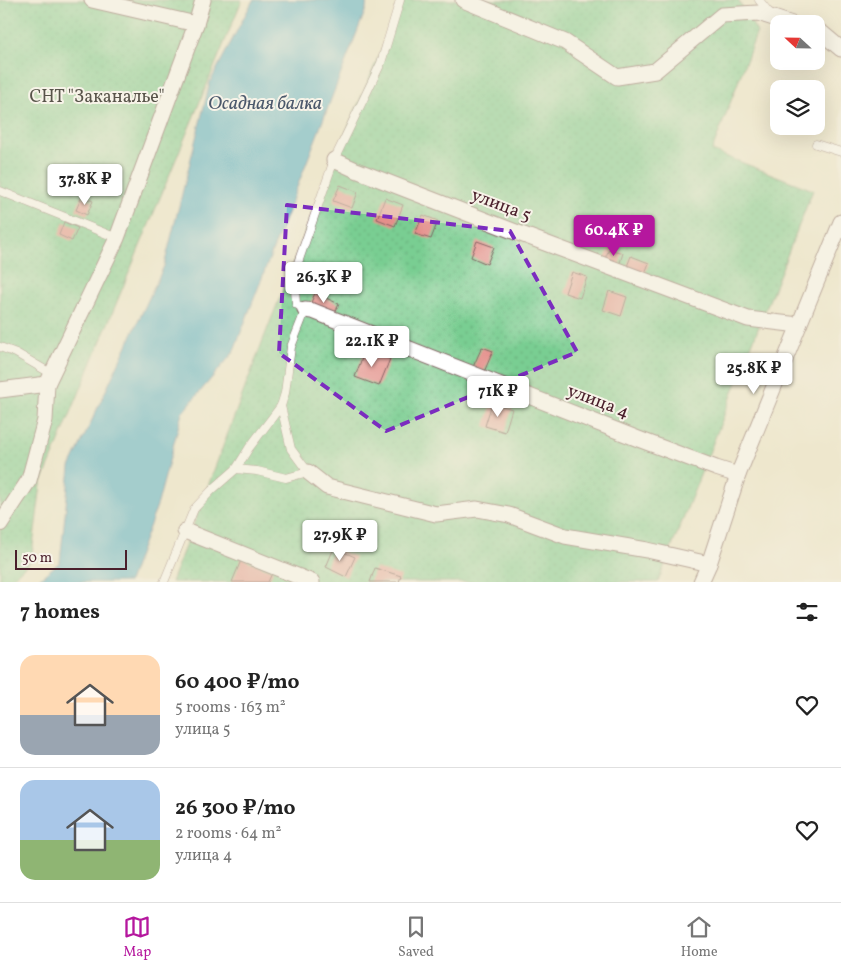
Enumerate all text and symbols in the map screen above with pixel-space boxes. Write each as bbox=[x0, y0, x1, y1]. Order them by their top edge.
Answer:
north arrow bbox=[770, 15, 825, 70]
map controls bbox=[770, 15, 825, 135]
button: layers bbox=[770, 80, 825, 135]
park label: СНТ "Заканалье" bbox=[29, 85, 165, 110]
water label: Осадная балка bbox=[208, 91, 322, 117]
pin: 37.8K ₽ bbox=[39, 164, 131, 206]
text: 37.8K ₽ bbox=[58, 169, 112, 191]
street label: улица 5 bbox=[467, 183, 535, 229]
pin: 60.4K ₽ bbox=[568, 214, 660, 257]
text: 60.4K ₽ bbox=[585, 220, 643, 242]
pin: 26.3K ₽ bbox=[278, 262, 370, 304]
text: 26.3K ₽ bbox=[296, 267, 352, 289]
pin: 22.1K ₽ bbox=[326, 326, 418, 368]
text: 22.1K ₽ bbox=[345, 331, 399, 353]
pin: 25.8K ₽ bbox=[708, 352, 800, 395]
text: 25.8K ₽ bbox=[726, 358, 782, 380]
pin: 71K ₽ bbox=[463, 376, 533, 418]
street label: улица 4 bbox=[563, 379, 633, 425]
text: 71K ₽ bbox=[478, 381, 518, 403]
pin: 27.9K ₽ bbox=[294, 520, 386, 562]
text: 27.9K ₽ bbox=[313, 525, 367, 547]
scale bar bbox=[15, 547, 128, 570]
text: 50 m bbox=[22, 549, 52, 568]
text: 7 homes bbox=[20, 598, 100, 627]
icon: filters bbox=[793, 598, 821, 626]
text: 60 400 ₽/mo bbox=[175, 668, 299, 697]
icon: home bbox=[60, 675, 120, 735]
icon: heart bbox=[793, 691, 821, 719]
text: 5 rooms · 163 m² bbox=[175, 697, 286, 719]
text: улица 5 bbox=[175, 719, 230, 741]
text: 26 300 ₽/mo bbox=[175, 794, 296, 823]
icon: home bbox=[60, 800, 120, 860]
icon: heart bbox=[793, 816, 821, 844]
text: 2 rooms · 64 m² bbox=[175, 823, 282, 845]
text: улица 4 bbox=[175, 845, 232, 867]
tab: Map bbox=[123, 913, 151, 962]
tab: Saved bbox=[398, 913, 434, 962]
tab: Home bbox=[681, 913, 718, 962]

